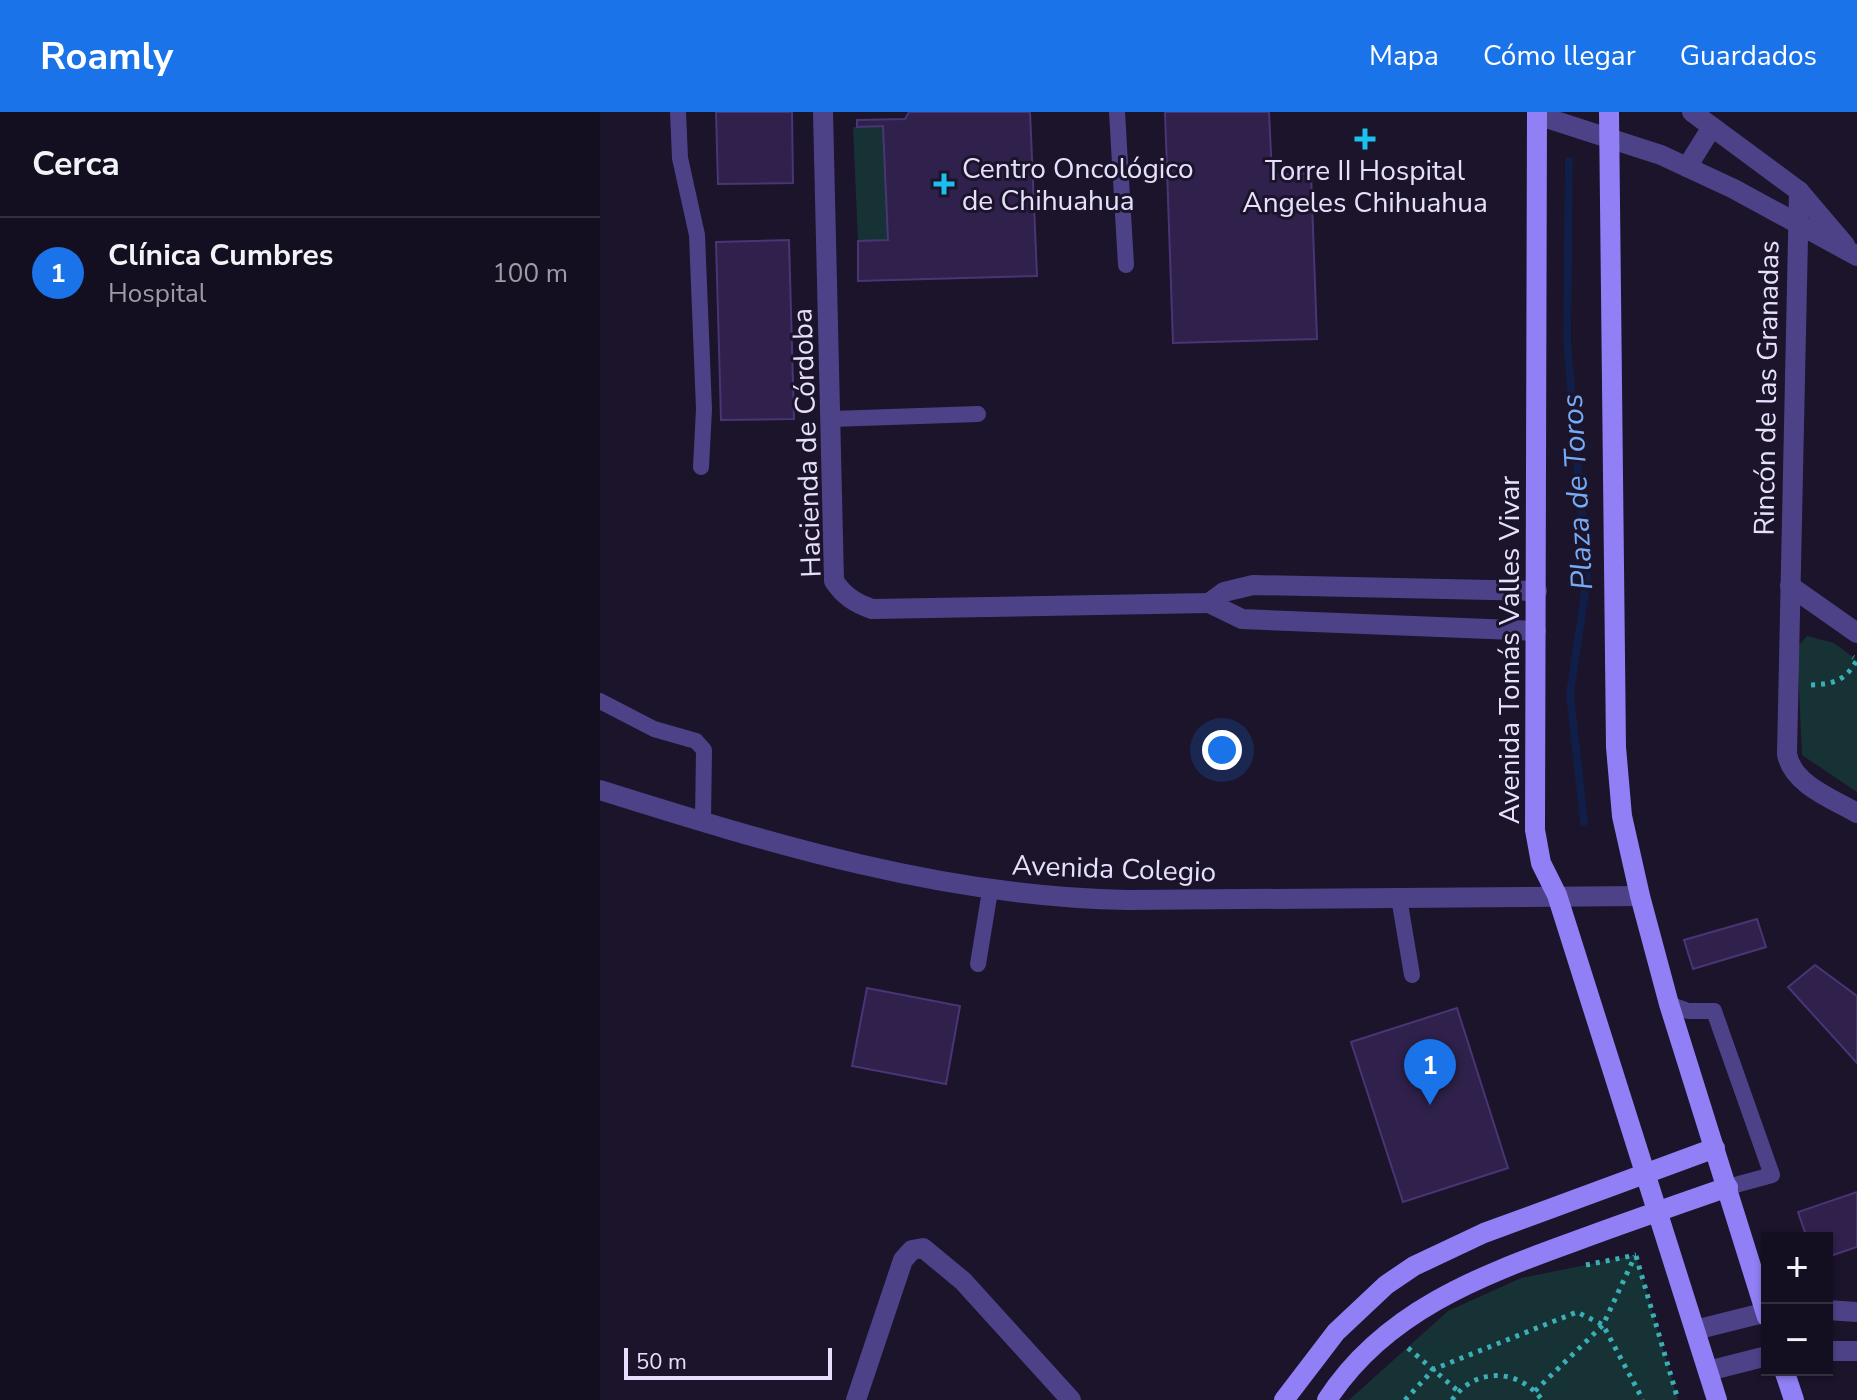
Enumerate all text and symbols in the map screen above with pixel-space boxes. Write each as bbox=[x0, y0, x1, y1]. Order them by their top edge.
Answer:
text: Roamly bbox=[40, 31, 173, 82]
text: Mapa bbox=[1369, 37, 1439, 75]
text: Cómo llegar bbox=[1483, 37, 1636, 75]
text: Guardados bbox=[1680, 37, 1817, 75]
marker: Torre II Hospital Angeles Chihuahua bbox=[1354, 128, 1376, 150]
text: Cerca bbox=[32, 141, 120, 187]
place label: Centro Oncológico de Chihuahua bbox=[962, 150, 1194, 220]
place label: Torre II Hospital Angeles Chihuahua bbox=[1242, 152, 1488, 222]
marker: Centro Oncológico de Chihuahua bbox=[933, 173, 955, 195]
text: Clínica Cumbres bbox=[108, 235, 333, 276]
street label: Rincón de las Granadas bbox=[1745, 240, 1789, 536]
text: 1 bbox=[50, 256, 66, 291]
text: 100 m bbox=[492, 256, 568, 291]
text: Hospital bbox=[108, 276, 207, 311]
street label: Hacienda de Córdoba bbox=[783, 308, 831, 578]
water label: Plaza de Toros bbox=[1552, 393, 1603, 591]
street label: Avenida Tomás Valles Vivar bbox=[1491, 476, 1529, 824]
your location bbox=[1202, 730, 1242, 770]
street label: Avenida Colegio bbox=[1011, 846, 1217, 892]
pin: 1 bbox=[1404, 1039, 1456, 1105]
map controls bbox=[1761, 1232, 1833, 1376]
button: + bbox=[1761, 1232, 1833, 1304]
button: − bbox=[1761, 1304, 1833, 1376]
scale bar bbox=[624, 1344, 832, 1380]
text: 50 m bbox=[636, 1347, 687, 1377]

